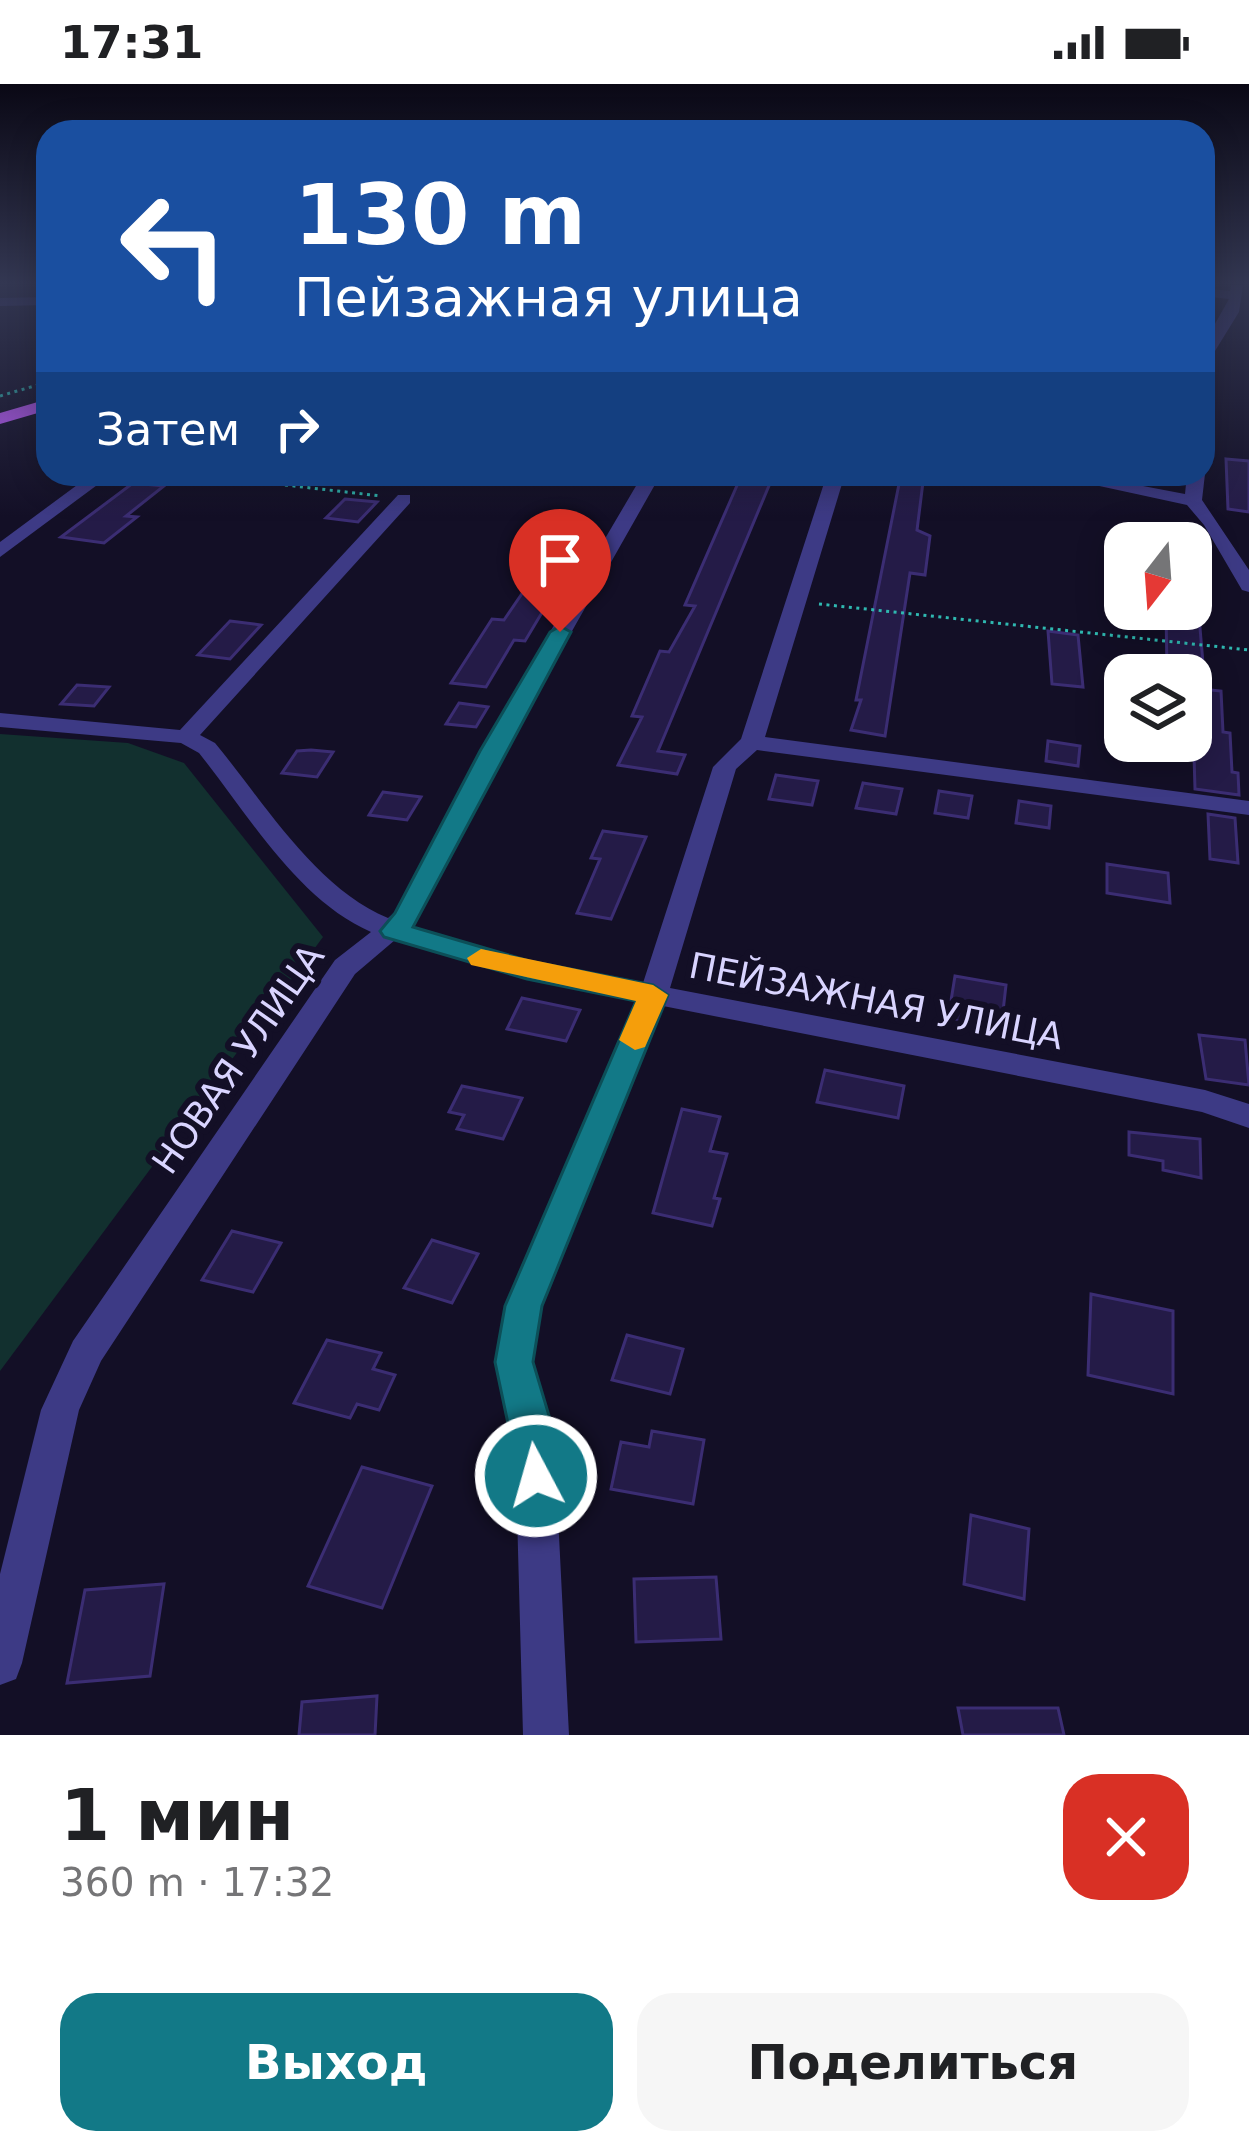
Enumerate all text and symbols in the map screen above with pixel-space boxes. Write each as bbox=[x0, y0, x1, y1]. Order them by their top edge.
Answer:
text: 17:31 bbox=[60, 16, 203, 69]
text: 130 m bbox=[294, 166, 586, 264]
icon: left bbox=[96, 168, 252, 324]
text: Пейзажная улица bbox=[294, 266, 803, 329]
icon: right bbox=[264, 396, 330, 462]
text: Затем bbox=[96, 403, 240, 456]
pin bbox=[509, 509, 611, 632]
north arrow bbox=[1104, 522, 1212, 630]
map controls bbox=[1104, 522, 1212, 762]
icon: arrive bbox=[527, 527, 593, 593]
button: layers bbox=[1104, 654, 1212, 762]
street label: НОВАЯ УЛИЦА bbox=[144, 936, 332, 1181]
street label: ПЕЙЗАЖНАЯ УЛИЦА bbox=[686, 945, 1067, 1057]
position arrow bbox=[473, 1413, 599, 1539]
text: 1 мин bbox=[60, 1773, 294, 1857]
button: close bbox=[1063, 1774, 1189, 1900]
text: 360 m · 17:32 bbox=[60, 1860, 334, 1905]
button: Выход bbox=[60, 1993, 613, 2131]
button: Поделиться bbox=[637, 1993, 1189, 2131]

